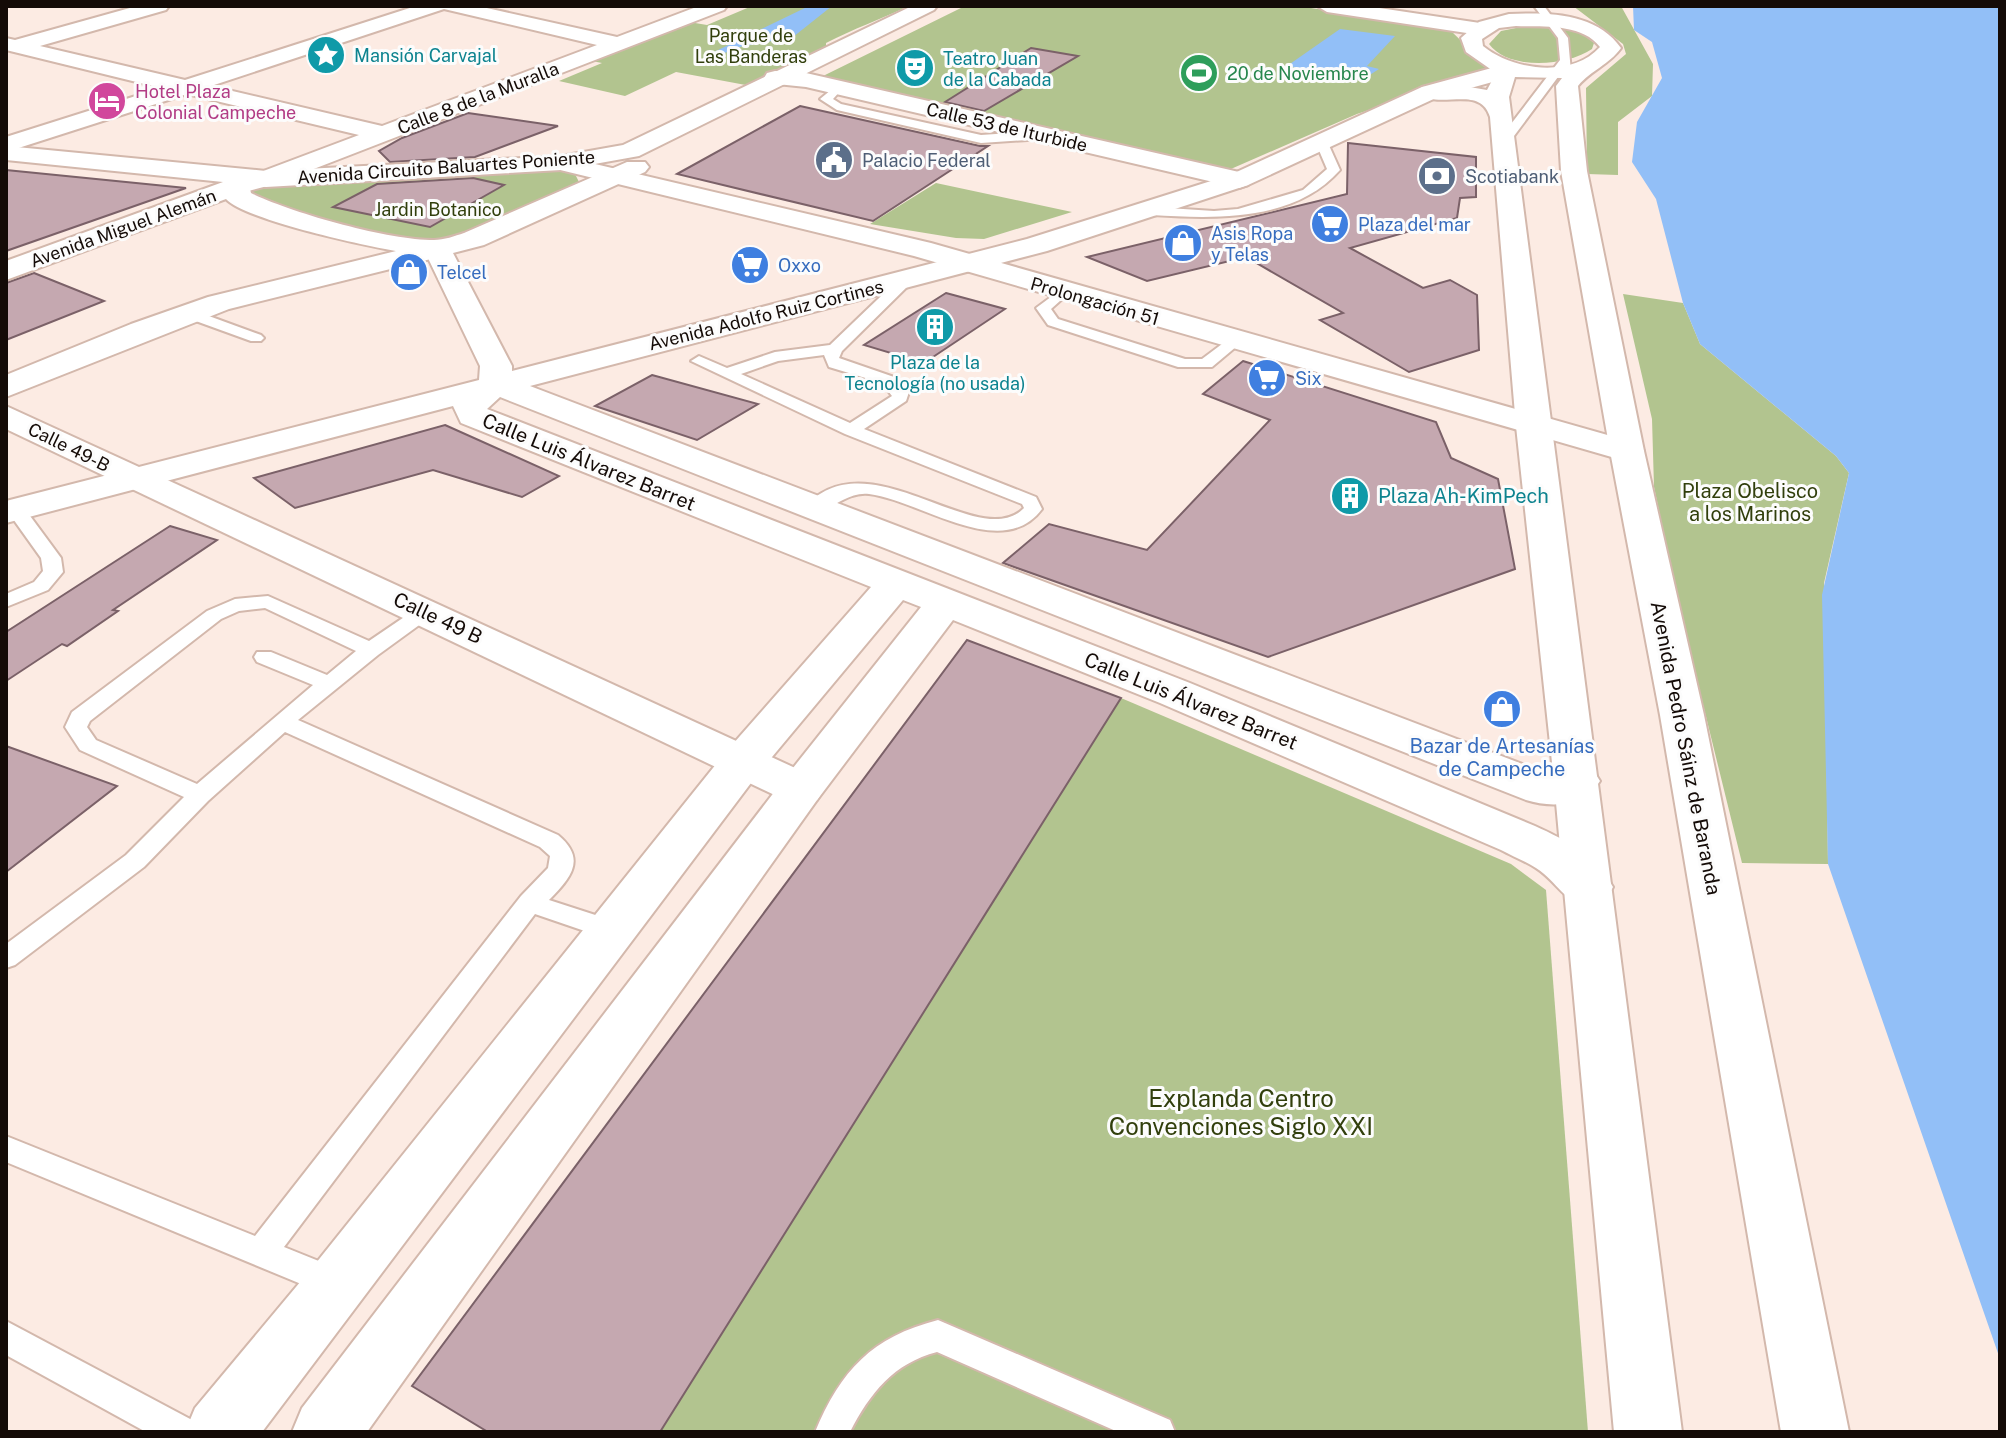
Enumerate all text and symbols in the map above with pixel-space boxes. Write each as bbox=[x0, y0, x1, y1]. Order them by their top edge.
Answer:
park label: Parque de Las Banderas bbox=[695, 25, 807, 67]
place icon: Mansión Carvajal bbox=[305, 34, 347, 76]
place label: Mansión Carvajal bbox=[354, 45, 497, 66]
theatre icon: Teatro Juan de la Cabada bbox=[894, 47, 936, 89]
place label: Teatro Juan de la Cabada bbox=[943, 48, 1051, 90]
sports icon: 20 de Noviembre bbox=[1178, 52, 1220, 94]
street label: Calle 8 de la Muralla bbox=[394, 58, 562, 138]
place label: 20 de Noviembre bbox=[1227, 63, 1369, 84]
hotel icon: Hotel Plaza Colonial Campeche bbox=[86, 80, 128, 122]
place label: Hotel Plaza Colonial Campeche bbox=[135, 81, 296, 123]
street label: Calle 53 de Iturbide bbox=[924, 98, 1090, 156]
public building icon: Palacio Federal bbox=[813, 139, 855, 181]
street label: Avenida Circuito Baluartes Poniente bbox=[296, 146, 596, 188]
place label: Palacio Federal bbox=[862, 150, 991, 171]
bank icon: Scotiabank bbox=[1416, 155, 1458, 197]
place label: Scotiabank bbox=[1465, 166, 1559, 187]
street label: Avenida Miguel Alemán bbox=[27, 185, 219, 271]
park label: Jardin Botanico bbox=[374, 199, 502, 220]
supermarket icon: Plaza del mar bbox=[1309, 203, 1351, 245]
place label: Plaza del mar bbox=[1358, 214, 1471, 235]
shop icon: Asis Ropa y Telas bbox=[1162, 222, 1204, 264]
place label: Asis Ropa y Telas bbox=[1211, 223, 1293, 265]
supermarket icon: Oxxo bbox=[729, 244, 771, 286]
shop icon: Telcel bbox=[388, 251, 430, 293]
place label: Oxxo bbox=[778, 255, 821, 276]
place label: Telcel bbox=[437, 262, 487, 283]
street label: Prolongación 51 bbox=[1028, 273, 1162, 329]
street label: Avenida Adolfo Ruiz Cortines bbox=[646, 276, 886, 354]
building icon: Plaza de la Tecnología (no usada) bbox=[914, 306, 956, 348]
place label: Plaza de la Tecnología (no usada) bbox=[845, 352, 1025, 394]
supermarket icon: Six bbox=[1246, 357, 1288, 399]
place label: Six bbox=[1295, 368, 1322, 389]
street label: Calle Luis Álvarez Barret bbox=[479, 407, 700, 516]
street label: Calle 49-B bbox=[25, 418, 113, 476]
building icon: Plaza Ah-KimPech bbox=[1329, 475, 1371, 517]
park label: Plaza Obelisco a los Marinos bbox=[1682, 479, 1818, 526]
place label: Plaza Ah-KimPech bbox=[1378, 484, 1549, 508]
street label: Calle 49 B bbox=[390, 587, 486, 649]
street label: Avenida Pedro Sáinz de Baranda bbox=[1646, 599, 1726, 897]
street label: Calle Luis Álvarez Barret bbox=[1081, 646, 1302, 755]
shop icon: Bazar de Artesanías de Campeche bbox=[1481, 688, 1523, 730]
place label: Bazar de Artesanías de Campeche bbox=[1410, 734, 1594, 781]
park label: Explanda Centro Convenciones Siglo XXI bbox=[1109, 1084, 1373, 1140]

